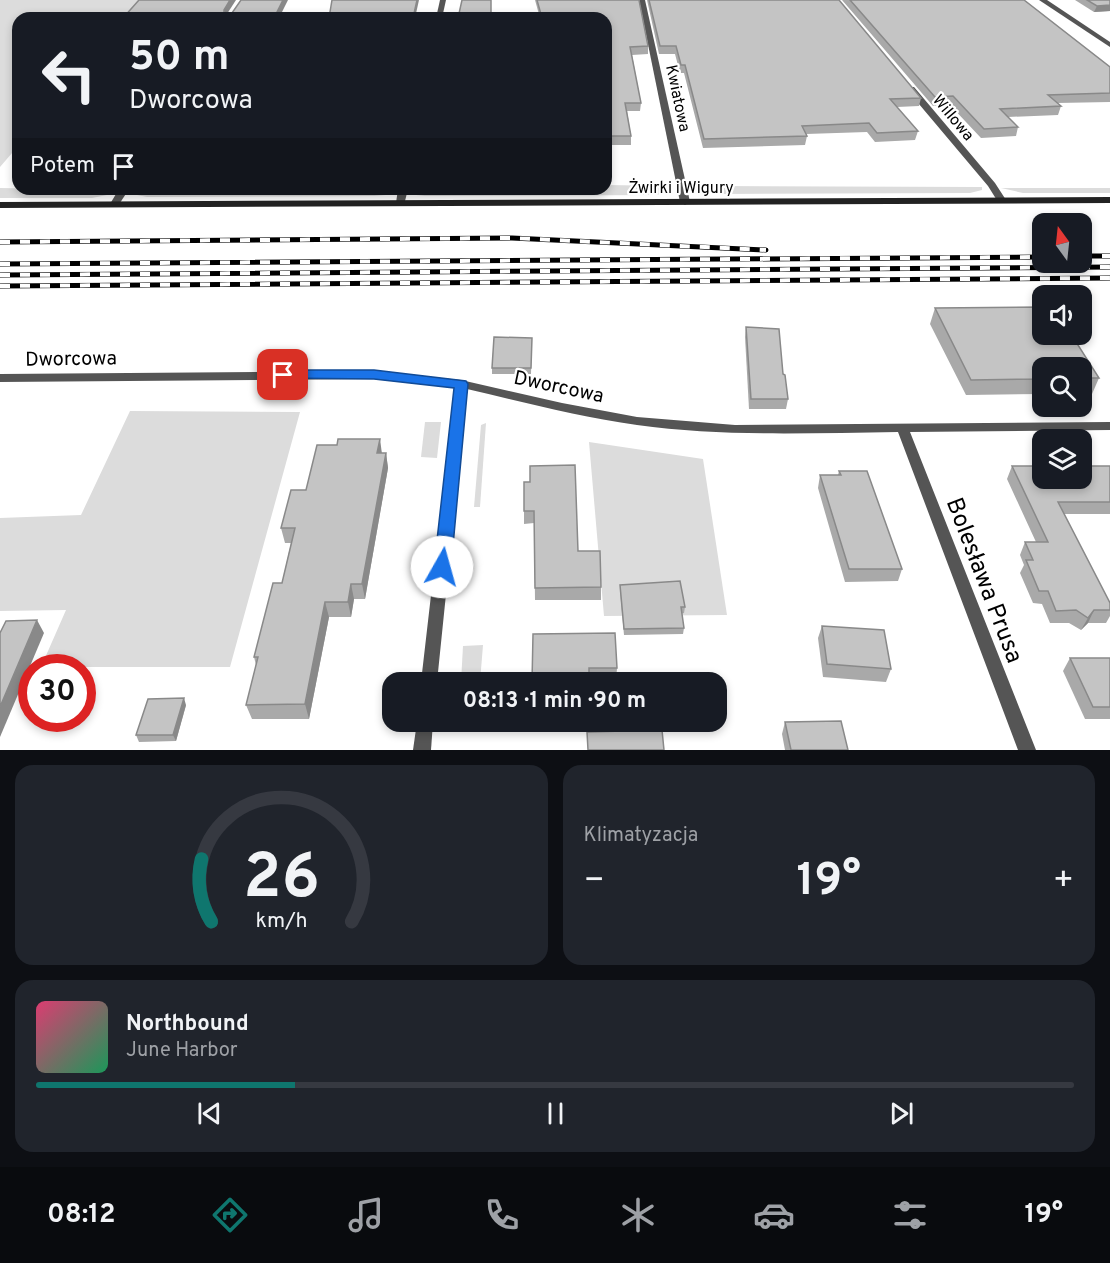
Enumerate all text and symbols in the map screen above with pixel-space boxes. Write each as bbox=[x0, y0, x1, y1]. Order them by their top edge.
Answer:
text: 50 m bbox=[129, 32, 230, 85]
icon: left bbox=[30, 36, 108, 114]
street label: Kwiatowa bbox=[660, 63, 694, 134]
text: Dworcowa bbox=[129, 84, 253, 118]
street label: Willowa bbox=[927, 91, 978, 146]
icon: arrive bbox=[107, 150, 140, 183]
text: Potem bbox=[30, 153, 95, 180]
street label: Żwirki i Wigury bbox=[628, 178, 734, 199]
north arrow bbox=[1032, 213, 1092, 273]
map controls bbox=[1032, 213, 1092, 489]
button: sound bbox=[1032, 285, 1092, 345]
street label: Dworcowa bbox=[25, 346, 117, 374]
pin bbox=[257, 349, 308, 400]
button: search bbox=[1032, 357, 1092, 417]
icon: arrive bbox=[266, 358, 299, 391]
street label: Dworcowa bbox=[511, 366, 606, 410]
button: layers bbox=[1032, 429, 1092, 489]
street label: Bolesława Prusa bbox=[938, 494, 1028, 668]
position arrow bbox=[410, 535, 474, 599]
speed limit sign: 30 bbox=[18, 654, 96, 732]
text: 08:13 · 1 min · 90 m bbox=[463, 688, 646, 715]
text: Klimatyzacja bbox=[584, 823, 698, 849]
text: 26 bbox=[243, 841, 319, 920]
text: 19° bbox=[797, 854, 861, 911]
text: − bbox=[584, 861, 605, 903]
text: + bbox=[1053, 861, 1074, 903]
text: km/h bbox=[255, 908, 307, 935]
text: Northbound bbox=[126, 1011, 249, 1038]
text: June Harbor bbox=[126, 1038, 238, 1064]
icon: previous bbox=[193, 1097, 226, 1130]
icon: pause bbox=[539, 1097, 572, 1130]
icon: next bbox=[885, 1097, 918, 1130]
icon: directions bbox=[209, 1194, 251, 1236]
icon: music bbox=[345, 1194, 387, 1236]
icon: phone bbox=[481, 1194, 523, 1236]
icon: climate bbox=[617, 1194, 659, 1236]
icon: car bbox=[753, 1194, 795, 1236]
icon: filters bbox=[889, 1194, 931, 1236]
text: 08:12 bbox=[47, 1198, 116, 1232]
text: 19° bbox=[1024, 1198, 1063, 1232]

